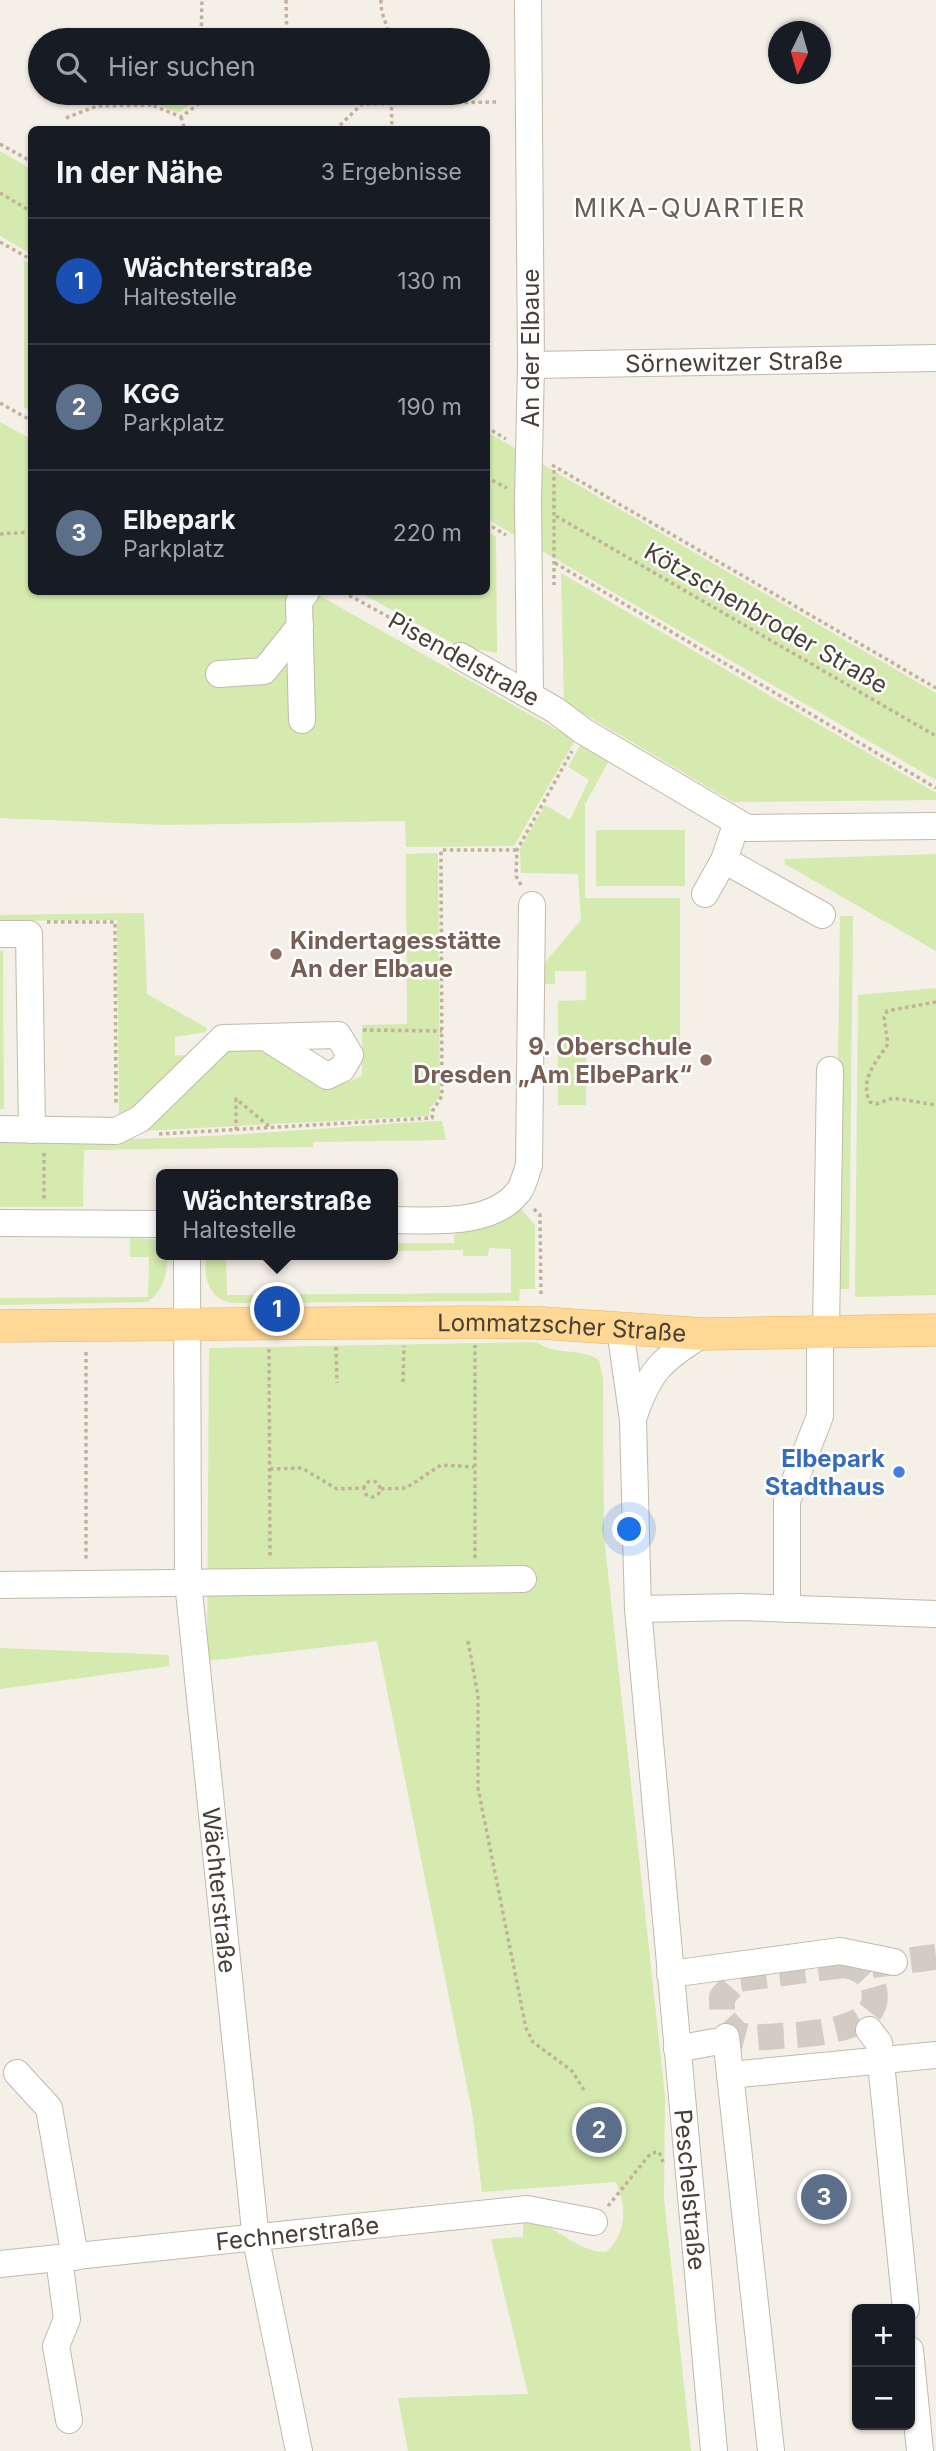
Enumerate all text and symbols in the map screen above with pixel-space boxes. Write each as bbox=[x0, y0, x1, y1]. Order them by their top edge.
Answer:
north arrow bbox=[768, 21, 831, 84]
search box bbox=[28, 28, 490, 105]
icon: search bbox=[52, 48, 90, 86]
text: Hier suchen bbox=[108, 51, 256, 82]
text: In der Nähe bbox=[56, 154, 223, 190]
text: 3 Ergebnisse bbox=[321, 158, 462, 186]
district label: MIKA-QUARTIER bbox=[574, 192, 806, 223]
text: Wächterstraße bbox=[123, 252, 312, 283]
text: 1 bbox=[74, 267, 84, 295]
text: 130 m bbox=[397, 267, 462, 295]
street label: An der Elbaue bbox=[516, 269, 545, 427]
text: Haltestelle bbox=[123, 283, 237, 311]
street label: Sörnewitzer Straße bbox=[625, 345, 843, 378]
text: KGG bbox=[123, 378, 180, 409]
text: 2 bbox=[72, 393, 86, 421]
text: 190 m bbox=[397, 393, 462, 421]
text: Parkplatz bbox=[123, 409, 225, 437]
text: Elbepark bbox=[123, 504, 236, 535]
text: 3 bbox=[72, 519, 86, 547]
text: 220 m bbox=[393, 519, 462, 547]
text: Parkplatz bbox=[123, 535, 225, 563]
street label: Kötzschenbroder Straße bbox=[639, 536, 893, 700]
street label: Pisendelstraße bbox=[383, 606, 545, 712]
place label: Kindertagesstätte An der Elbaue bbox=[290, 926, 501, 983]
marker: Kindertagesstätte An der Elbaue bbox=[268, 946, 284, 962]
place label: 9. Oberschule Dresden „Am ElbePark“ bbox=[413, 1032, 692, 1089]
marker: 9. Oberschule Dresden „Am ElbePark“ bbox=[698, 1052, 714, 1068]
popup bbox=[156, 1169, 398, 1260]
text: Wächterstraße bbox=[182, 1185, 372, 1216]
text: Haltestelle bbox=[182, 1216, 296, 1244]
pin: 1 bbox=[254, 1283, 300, 1335]
street label: Lommatzscher Straße bbox=[437, 1307, 687, 1347]
place label: Elbepark Stadthaus bbox=[765, 1444, 885, 1501]
marker: Elbepark Stadthaus bbox=[891, 1464, 907, 1480]
your location bbox=[612, 1512, 646, 1546]
street label: Wächterstraße bbox=[197, 1806, 243, 1975]
pin: 2 bbox=[576, 2104, 622, 2156]
street label: Peschelstraße bbox=[669, 2108, 712, 2271]
pin: 3 bbox=[801, 2171, 847, 2223]
street label: Fechnerstraße bbox=[214, 2210, 381, 2256]
map controls bbox=[852, 2304, 915, 2430]
button: + bbox=[852, 2304, 915, 2367]
button: − bbox=[852, 2367, 915, 2430]

